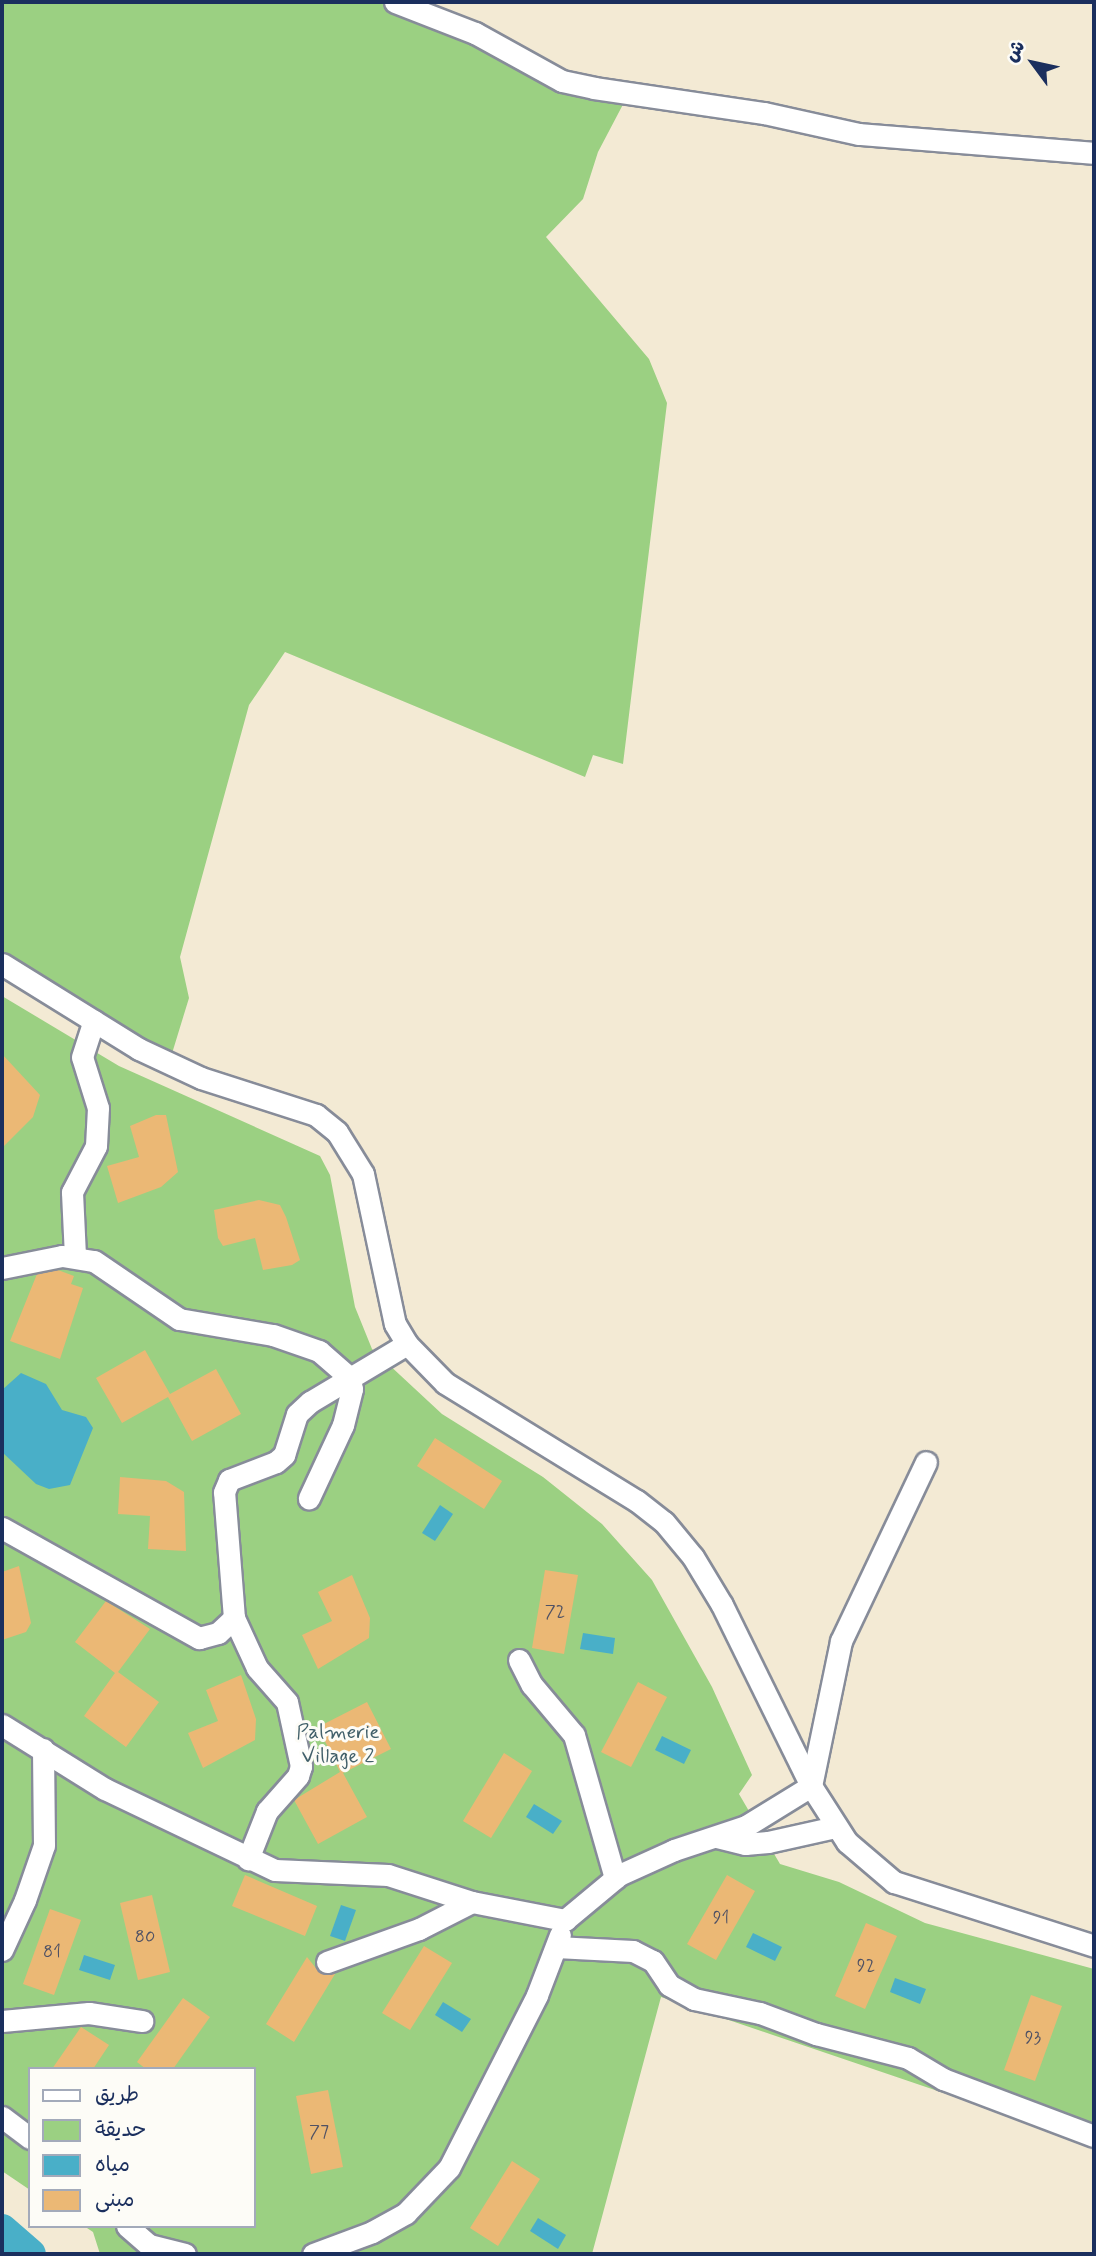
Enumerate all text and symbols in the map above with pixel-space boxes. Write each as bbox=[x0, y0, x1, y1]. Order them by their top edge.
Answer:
north arrow bbox=[998, 28, 1068, 98]
text: ش bbox=[999, 36, 1031, 67]
house number: 72 bbox=[545, 1601, 565, 1623]
park label: Palmerie Village 2 bbox=[296, 1719, 380, 1769]
house number: 91 bbox=[713, 1907, 729, 1929]
house number: 80 bbox=[135, 1926, 155, 1948]
house number: 81 bbox=[43, 1941, 61, 1963]
house number: 92 bbox=[857, 1955, 875, 1977]
house number: 93 bbox=[1025, 2027, 1041, 2049]
legend bbox=[28, 2067, 256, 2228]
text: طريق bbox=[95, 2081, 139, 2109]
text: حديقة bbox=[95, 2116, 146, 2144]
house number: 77 bbox=[309, 2121, 329, 2143]
text: مياه bbox=[95, 2151, 130, 2179]
text: مبنى bbox=[95, 2186, 134, 2214]

